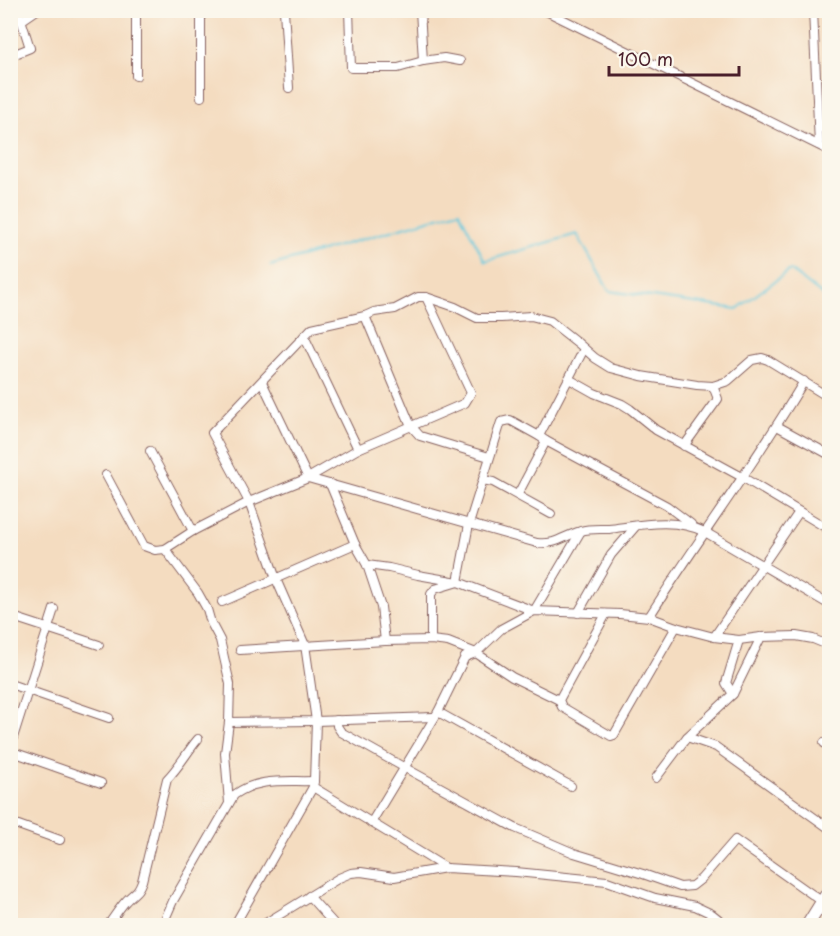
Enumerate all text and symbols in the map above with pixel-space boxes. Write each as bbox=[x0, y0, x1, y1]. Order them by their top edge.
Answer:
scale bar bbox=[609, 39, 740, 77]
text: 100 m bbox=[618, 45, 673, 72]

